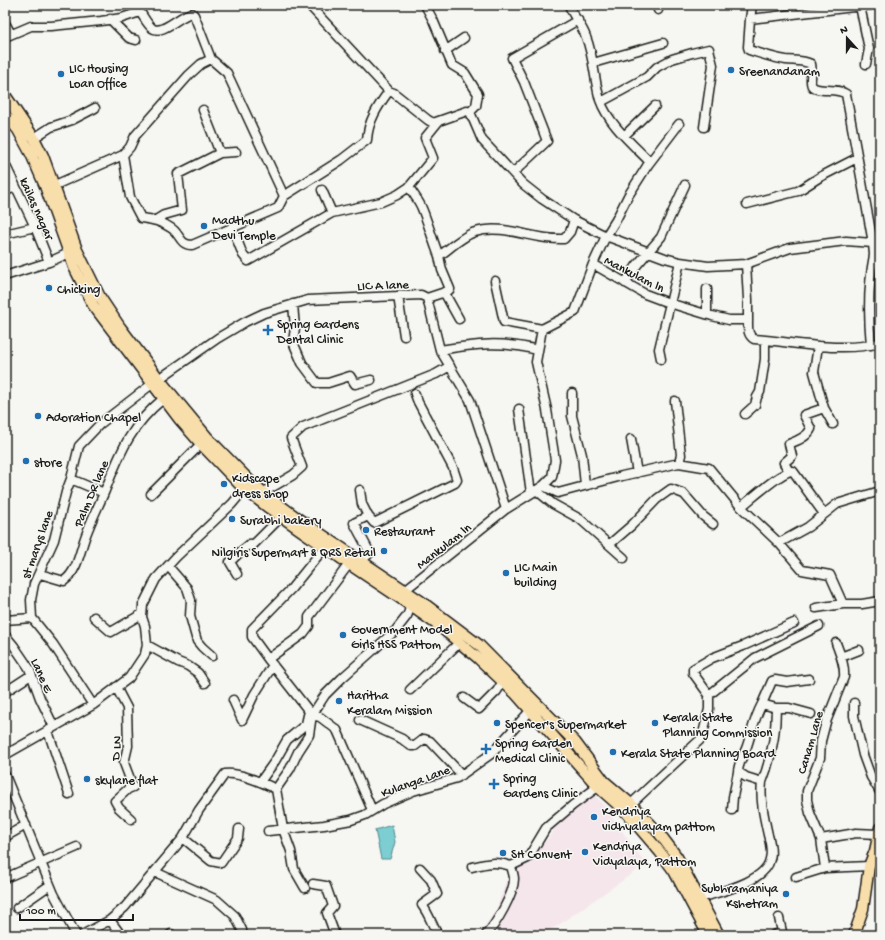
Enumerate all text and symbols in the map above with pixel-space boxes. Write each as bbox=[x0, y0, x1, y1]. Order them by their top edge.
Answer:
north arrow bbox=[827, 18, 867, 58]
text: N bbox=[839, 24, 850, 37]
place label: LIC Housing Loan Office bbox=[69, 62, 128, 92]
marker: Sreenandanam bbox=[726, 65, 736, 75]
place label: Sreenandanam bbox=[739, 65, 820, 80]
marker: LIC Housing Loan Office bbox=[56, 69, 66, 79]
street label: kailas nagar bbox=[15, 176, 57, 244]
place label: Madthu Devi Temple bbox=[211, 214, 276, 244]
marker: Madthu Devi Temple bbox=[199, 221, 209, 231]
street label: Mankulam ln bbox=[601, 254, 667, 297]
street label: LIC A lane bbox=[357, 278, 409, 295]
marker: Chicking bbox=[44, 283, 54, 293]
place label: Chicking bbox=[57, 283, 100, 298]
place label: Spring Gardens Dental Clinic bbox=[276, 318, 360, 348]
marker: Spring Gardens Dental Clinic bbox=[262, 324, 274, 336]
marker: Adoration Chapel bbox=[33, 411, 43, 421]
place label: Adoration Chapel bbox=[46, 411, 141, 426]
marker: store bbox=[21, 456, 31, 466]
place label: store bbox=[34, 456, 62, 471]
street label: Palm DR lane bbox=[71, 458, 113, 530]
place label: Kidscape dress shop bbox=[232, 472, 289, 502]
marker: Kidscape dress shop bbox=[219, 479, 229, 489]
street label: st marys lane bbox=[19, 508, 58, 581]
marker: Surabhi bakery bbox=[227, 514, 237, 524]
place label: Surabhi bakery bbox=[240, 514, 322, 529]
street label: Mankulam ln bbox=[414, 520, 476, 573]
marker: Restaurant bbox=[361, 525, 371, 535]
place label: Restaurant bbox=[374, 525, 436, 540]
place label: Nilgiris Supermart & QRS Retail bbox=[212, 546, 376, 561]
marker: Nilgiris Supermart & QRS Retail bbox=[379, 546, 389, 556]
place label: LIC Main building bbox=[514, 561, 558, 591]
marker: LIC Main building bbox=[501, 568, 511, 578]
place label: Government Model Girls HSS Pattom bbox=[351, 623, 453, 653]
marker: Government Model Girls HSS Pattom bbox=[338, 630, 348, 640]
street label: Lane E bbox=[27, 657, 55, 696]
place label: Haritha Keralam Mission bbox=[347, 689, 433, 719]
marker: Haritha Keralam Mission bbox=[334, 696, 344, 706]
street label: Canam Lane bbox=[795, 709, 828, 776]
place label: Kerala State Planning Commission bbox=[662, 711, 773, 741]
marker: Spencer's Supermarket bbox=[492, 718, 502, 728]
place label: Spencer's Supermarket bbox=[505, 718, 628, 733]
marker: Kerala State Planning Commission bbox=[650, 718, 660, 728]
street label: D LN bbox=[109, 735, 126, 762]
place label: Spring Garden Medical Clinic bbox=[495, 737, 573, 767]
marker: Spring Garden Medical Clinic bbox=[480, 743, 492, 755]
marker: Kerala State Planning Board bbox=[608, 747, 618, 757]
place label: Kerala State Planning Board bbox=[621, 747, 777, 762]
street label: Kulanga Lane bbox=[379, 763, 453, 802]
place label: Spring Gardens Clinic bbox=[503, 772, 578, 802]
marker: skylane flat bbox=[82, 774, 92, 784]
place label: skylane flat bbox=[95, 774, 159, 789]
marker: Spring Gardens Clinic bbox=[488, 778, 500, 790]
place label: Kendriya vidhyalayam pattom bbox=[602, 805, 715, 835]
marker: Kendriya vidhyalayam pattom bbox=[589, 812, 599, 822]
place label: Kendriya Vidyalaya, Pattom bbox=[592, 840, 696, 870]
marker: Kendriya Vidyalaya, Pattom bbox=[580, 847, 590, 857]
marker: SH Convent bbox=[498, 848, 508, 858]
place label: SH Convent bbox=[511, 848, 573, 863]
place label: Subhramaniya Kshetram bbox=[701, 882, 779, 912]
marker: Subhramaniya Kshetram bbox=[781, 889, 791, 899]
scale bar bbox=[20, 896, 133, 922]
text: 100 m bbox=[25, 905, 56, 919]

